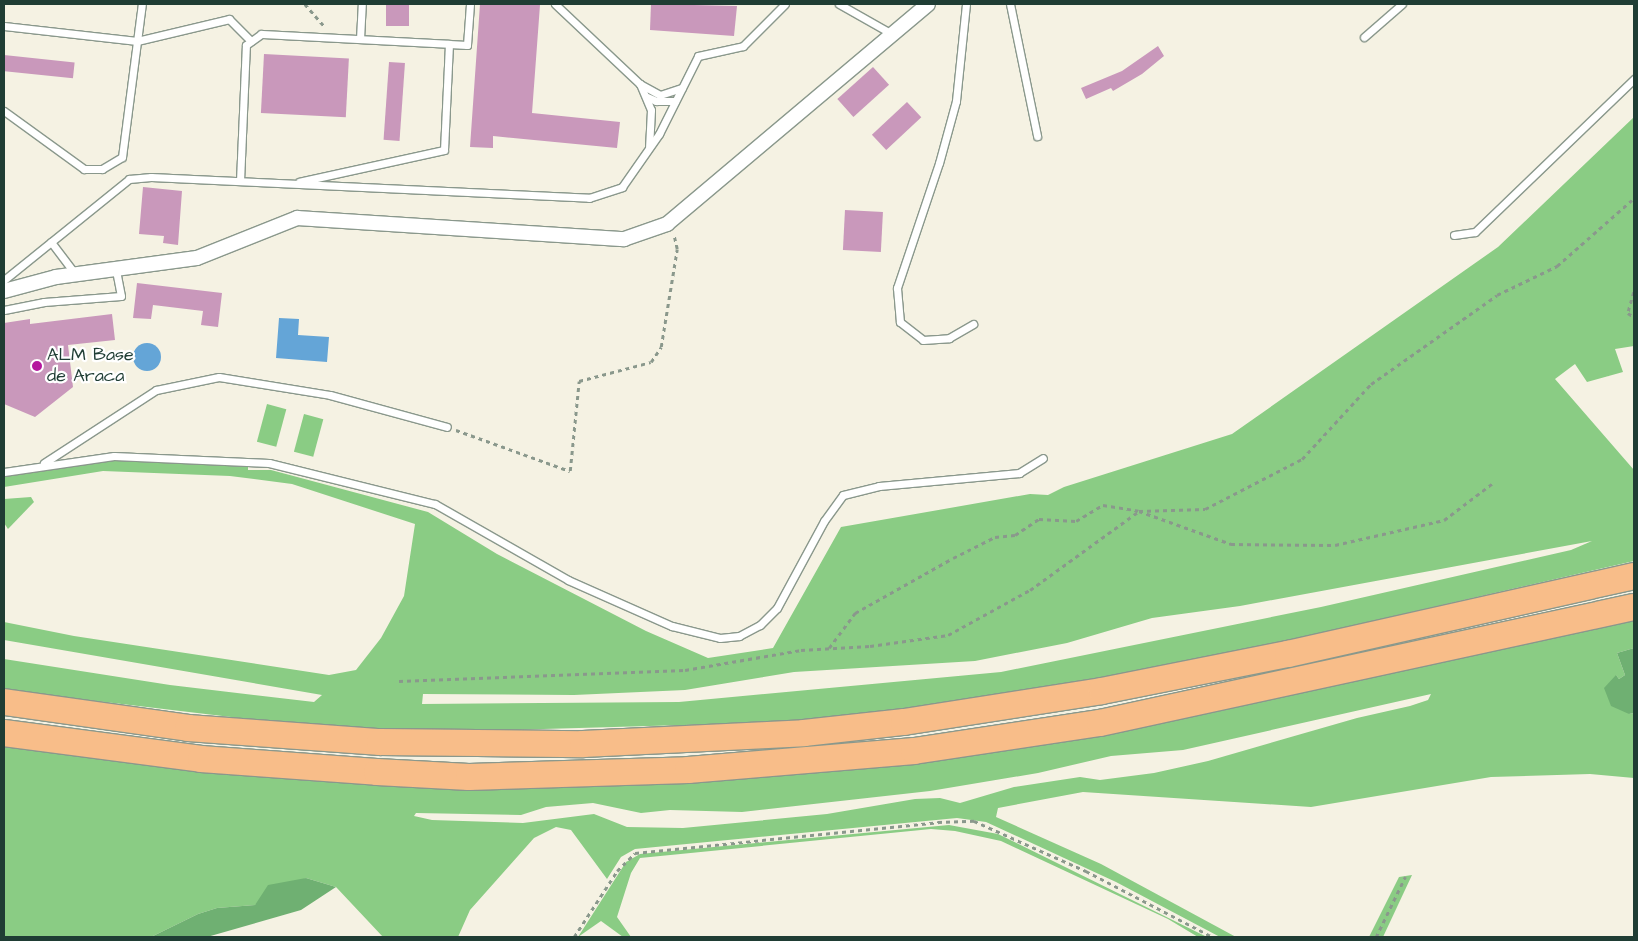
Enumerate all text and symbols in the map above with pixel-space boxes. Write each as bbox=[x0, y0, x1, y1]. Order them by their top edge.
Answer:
place label: ALM Base de Araca bbox=[47, 345, 134, 388]
marker: ALM Base de Araca bbox=[31, 360, 43, 372]

